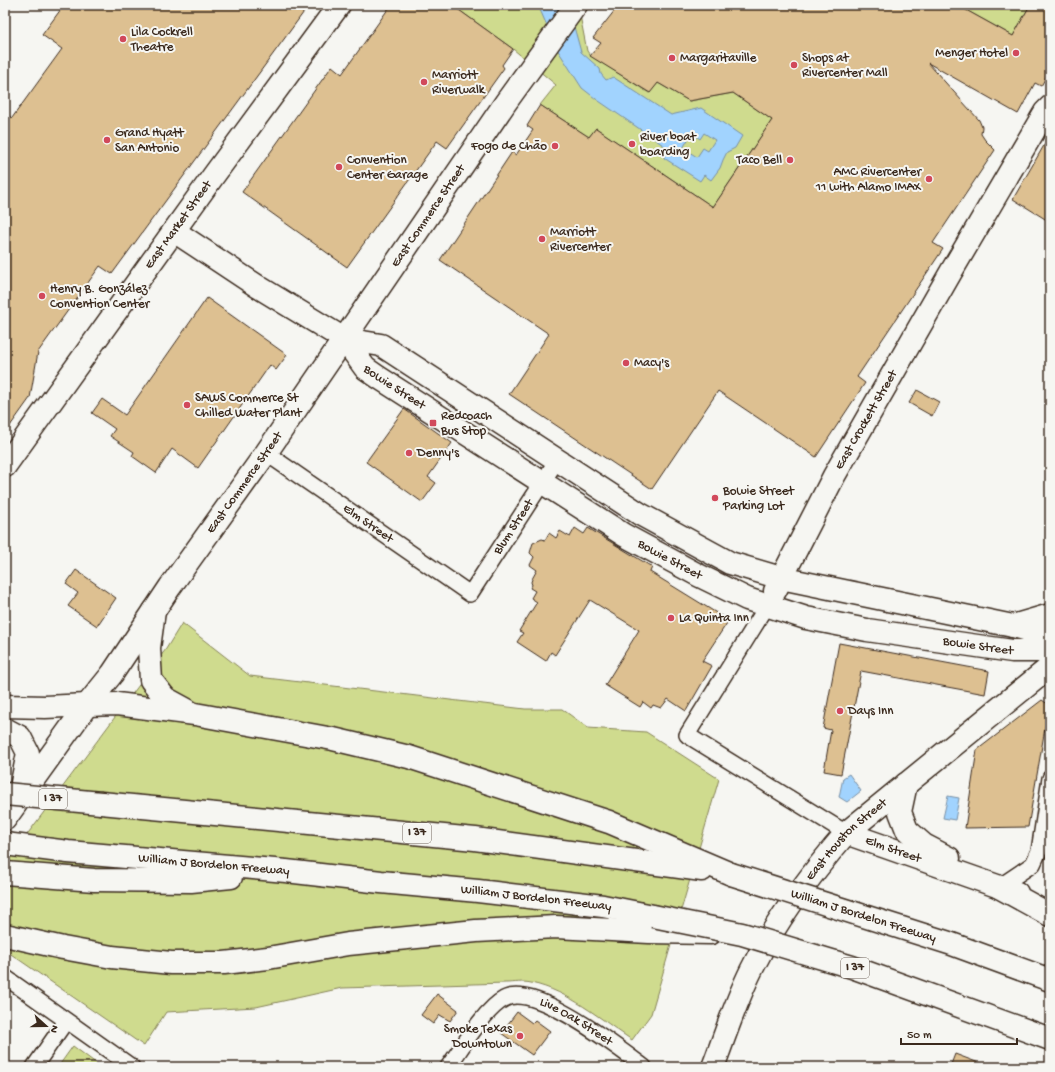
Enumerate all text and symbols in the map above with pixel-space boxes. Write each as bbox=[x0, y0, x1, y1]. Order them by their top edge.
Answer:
place label: Lila Cockrell Theatre bbox=[130, 25, 193, 55]
marker: Lila Cockrell Theatre bbox=[118, 34, 128, 44]
place label: Menger Hotel bbox=[935, 46, 1008, 61]
marker: Menger Hotel bbox=[1011, 48, 1021, 58]
place label: Margaritaville bbox=[680, 51, 757, 66]
place label: Shops at Rivercenter Mall bbox=[802, 51, 888, 81]
marker: Margaritaville bbox=[667, 53, 677, 63]
marker: Shops at Rivercenter Mall bbox=[789, 60, 799, 70]
place label: Marriott Riverwalk bbox=[432, 68, 486, 98]
marker: Marriott Riverwalk bbox=[419, 77, 429, 87]
place label: Grand Hyatt San Antonio bbox=[115, 126, 185, 156]
place label: River boat boarding bbox=[640, 130, 698, 160]
marker: Grand Hyatt San Antonio bbox=[102, 135, 112, 145]
place label: Fogo de Chão bbox=[470, 139, 547, 154]
marker: River boat boarding bbox=[627, 139, 637, 149]
marker: Fogo de Chão bbox=[550, 141, 560, 151]
place label: Convention Center Garage bbox=[347, 153, 428, 183]
place label: Taco Bell bbox=[735, 153, 782, 168]
marker: Taco Bell bbox=[785, 155, 795, 165]
street label: East Commerce Street bbox=[388, 160, 469, 270]
marker: Convention Center Garage bbox=[334, 162, 344, 172]
place label: AMC Rivercenter 11 with Alamo IMAX bbox=[815, 165, 922, 195]
marker: AMC Rivercenter 11 with Alamo IMAX bbox=[924, 174, 934, 184]
street label: East Market Street bbox=[142, 176, 216, 272]
place label: Marriott Rivercenter bbox=[550, 225, 612, 255]
marker: Marriott Rivercenter bbox=[537, 234, 547, 244]
place label: Henry B. González Convention Center bbox=[50, 282, 151, 312]
marker: Henry B. González Convention Center bbox=[37, 291, 47, 301]
place label: Macy's bbox=[634, 356, 670, 371]
marker: Macy's bbox=[621, 358, 631, 368]
street label: Bowie Street bbox=[360, 361, 430, 414]
street label: East Crockett Street bbox=[832, 366, 901, 472]
place label: SAWS Commerce St Chilled Water Plant bbox=[195, 391, 303, 421]
marker: SAWS Commerce St Chilled Water Plant bbox=[182, 400, 192, 410]
place label: Redcoach Bus Stop bbox=[440, 409, 492, 439]
marker: Redcoach Bus Stop bbox=[428, 418, 438, 428]
street label: East Commerce Street bbox=[203, 428, 287, 536]
place label: Denny's bbox=[416, 446, 460, 461]
marker: Denny's bbox=[404, 448, 414, 458]
place label: Bowie Street Parking Lot bbox=[722, 484, 795, 514]
marker: Bowie Street Parking Lot bbox=[710, 493, 720, 503]
street label: Blum Street bbox=[490, 495, 538, 558]
street label: Elm Street bbox=[340, 501, 398, 547]
street label: Bowie Street bbox=[634, 536, 706, 584]
place label: La Quinta Inn bbox=[679, 611, 750, 626]
marker: La Quinta Inn bbox=[666, 613, 676, 623]
street label: Bowie Street bbox=[941, 633, 1016, 659]
place label: Days Inn bbox=[847, 704, 894, 719]
marker: Days Inn bbox=[835, 706, 845, 716]
road number: I 37 bbox=[39, 789, 67, 809]
street label: East Houston Street bbox=[803, 794, 891, 883]
road number: I 37 bbox=[403, 823, 431, 843]
street label: Elm Street bbox=[863, 833, 925, 867]
street label: William J Bordelon Freeway bbox=[138, 851, 291, 879]
street label: William J Bordelon Freeway bbox=[460, 882, 613, 915]
street label: William J Bordelon Freeway bbox=[789, 886, 939, 946]
road number: I 37 bbox=[841, 958, 869, 978]
street label: Live Oak Street bbox=[538, 995, 617, 1050]
north arrow bbox=[26, 1006, 66, 1046]
scale bar bbox=[901, 1020, 1017, 1046]
place label: Smoke Texas Downtown bbox=[444, 1022, 513, 1052]
text: N bbox=[47, 1023, 60, 1034]
text: 50 m bbox=[907, 1029, 932, 1043]
marker: Smoke Texas Downtown bbox=[515, 1031, 525, 1041]

